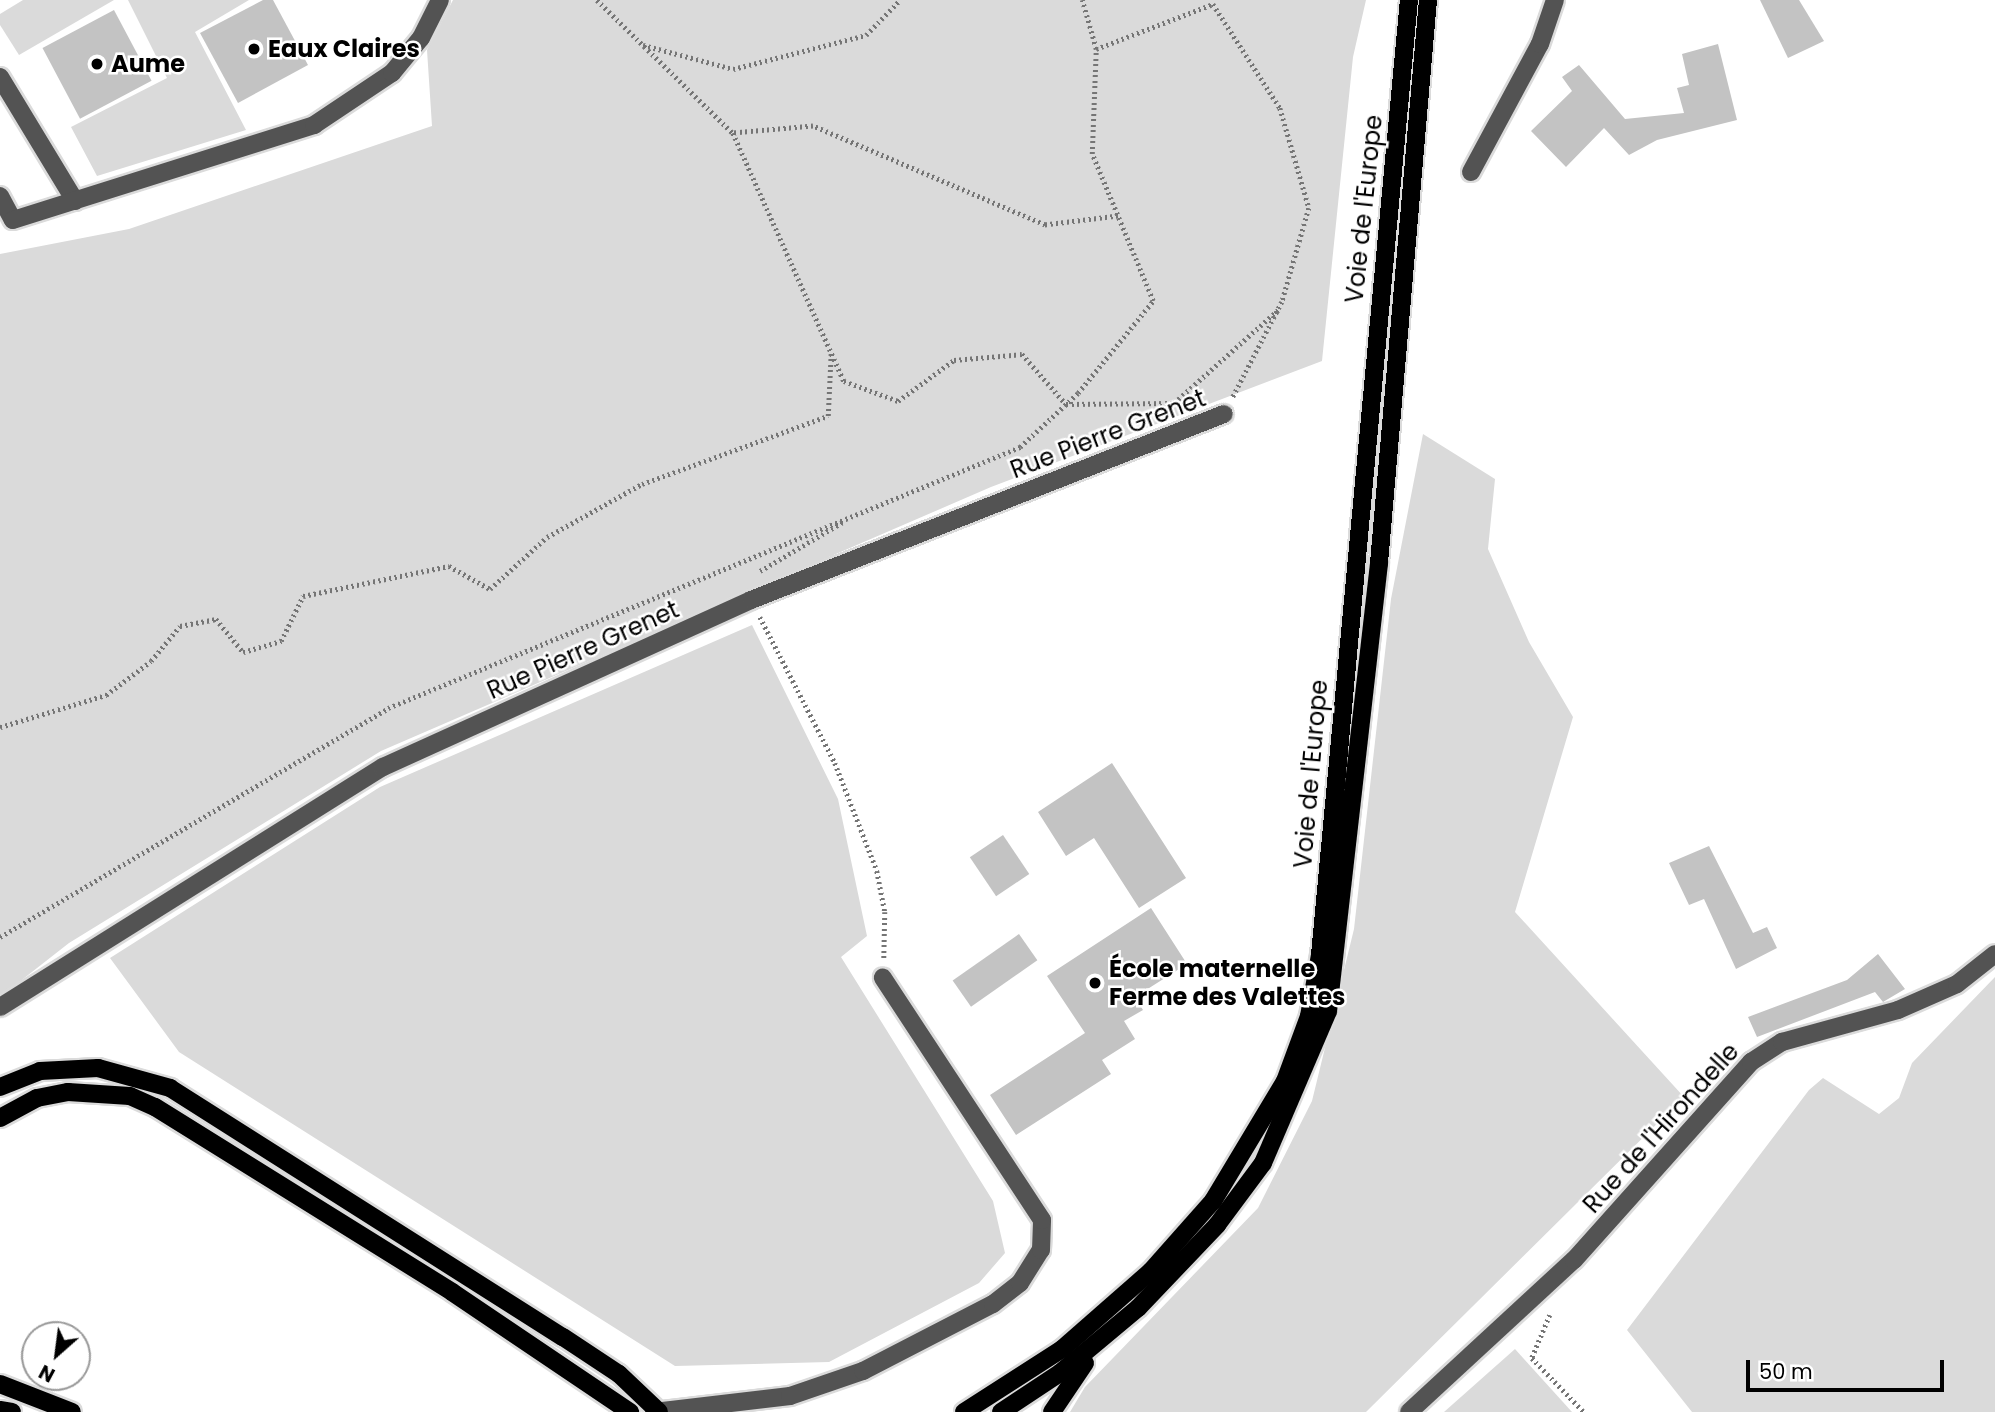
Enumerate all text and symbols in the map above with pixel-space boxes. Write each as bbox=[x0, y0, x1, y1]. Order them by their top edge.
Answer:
place label: Eaux Claires bbox=[268, 35, 420, 63]
marker: Eaux Claires bbox=[246, 41, 262, 57]
place label: Aume bbox=[111, 50, 185, 78]
marker: Aume bbox=[89, 56, 105, 72]
street label: Voie de l'Europe bbox=[1340, 113, 1388, 305]
street label: Rue Pierre Grenet bbox=[1006, 384, 1210, 484]
street label: Rue Pierre Grenet bbox=[483, 595, 683, 705]
street label: Voie de l'Europe bbox=[1288, 679, 1334, 869]
place label: École maternelle Ferme des Valettes bbox=[1109, 955, 1345, 1011]
marker: École maternelle Ferme des Valettes bbox=[1087, 975, 1103, 991]
street label: Rue de l'Hirondelle bbox=[1577, 1037, 1745, 1219]
north arrow bbox=[21, 1321, 91, 1391]
scale bar bbox=[1750, 1346, 1948, 1390]
text: 50 m bbox=[1759, 1357, 1813, 1386]
text: N bbox=[34, 1358, 60, 1388]

